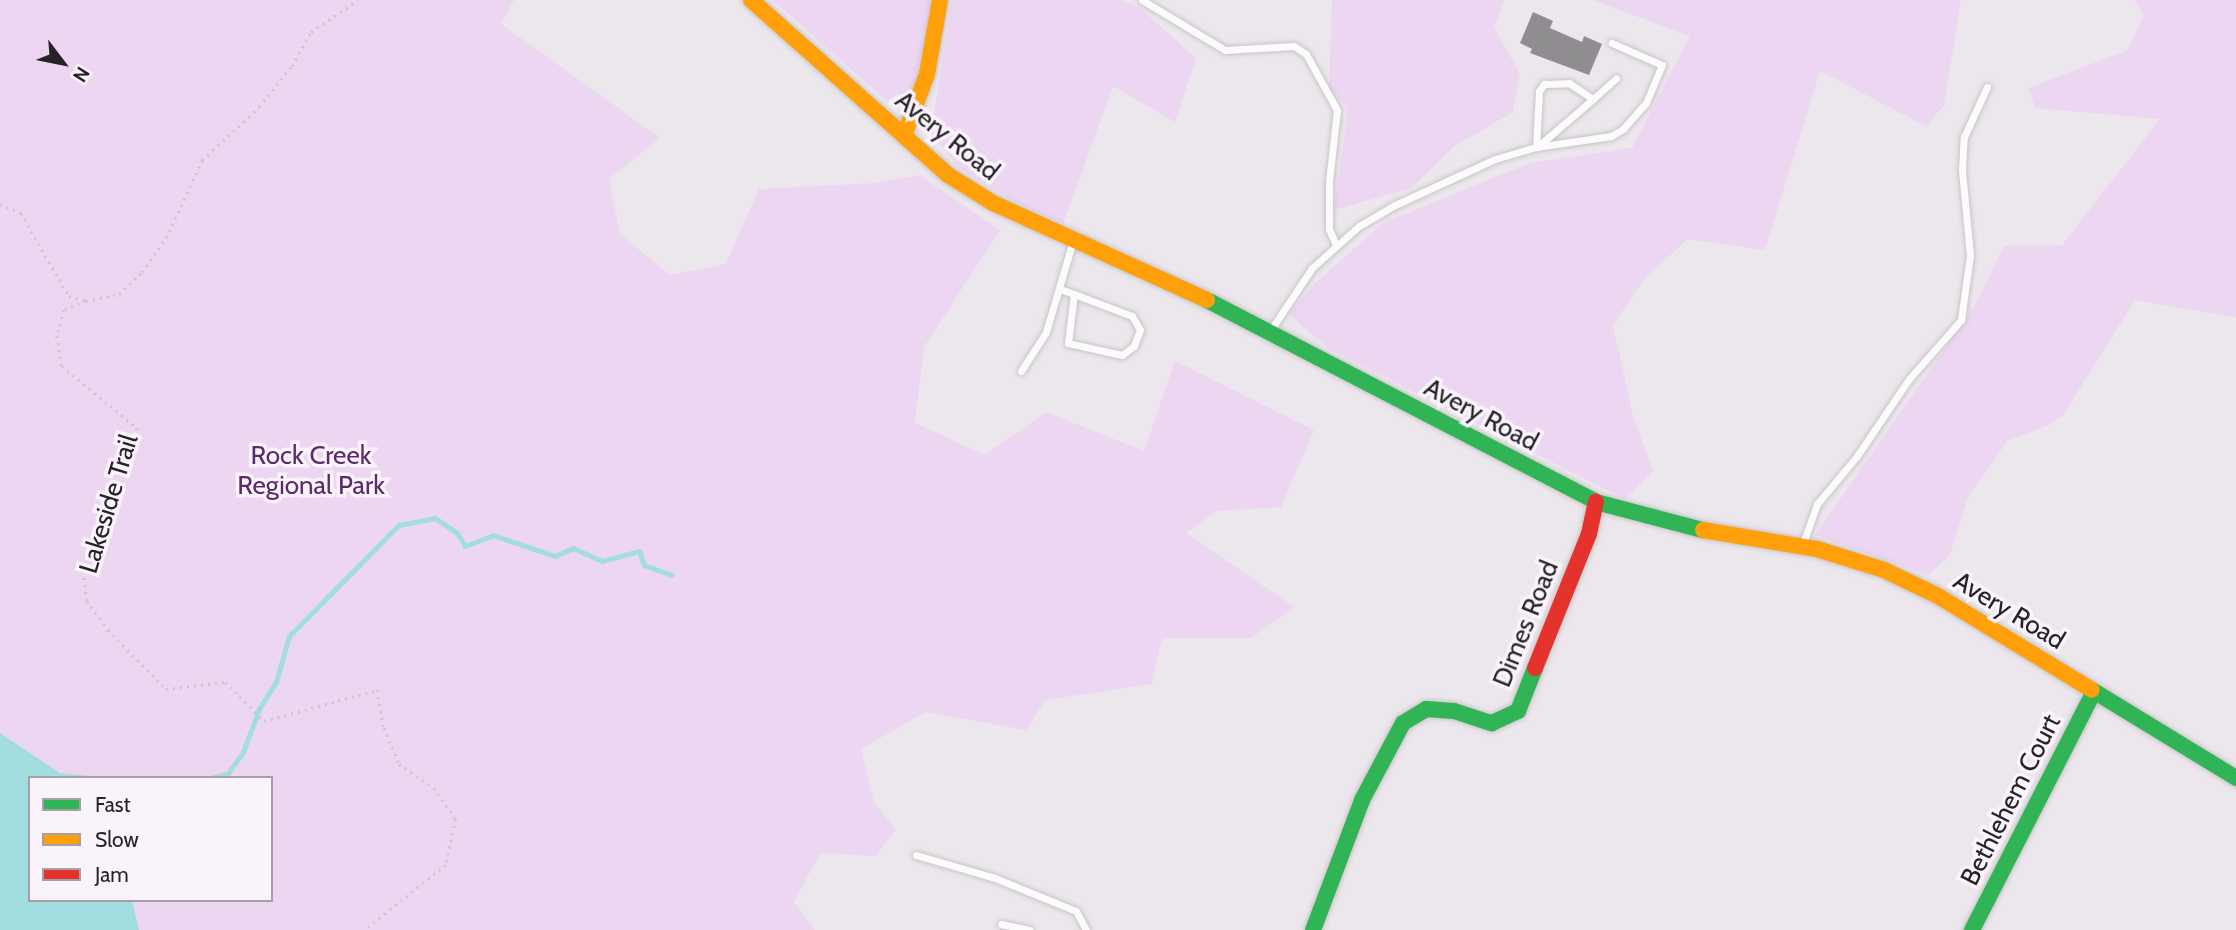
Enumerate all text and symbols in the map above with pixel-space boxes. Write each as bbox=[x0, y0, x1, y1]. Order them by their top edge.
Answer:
north arrow bbox=[28, 28, 98, 98]
text: N bbox=[68, 63, 95, 86]
street label: Avery Road bbox=[889, 85, 1005, 187]
street label: Avery Road bbox=[1419, 372, 1543, 458]
street label: Lakeside Trail bbox=[73, 431, 145, 577]
park label: Rock Creek Regional Park bbox=[237, 440, 385, 502]
street label: Dimes Road bbox=[1487, 556, 1565, 692]
street label: Avery Road bbox=[1948, 566, 2070, 656]
street label: Bethlehem Court bbox=[1955, 709, 2067, 891]
legend bbox=[28, 776, 273, 902]
text: Fast bbox=[95, 792, 131, 817]
text: Slow bbox=[95, 827, 139, 852]
text: Jam bbox=[95, 862, 129, 887]

